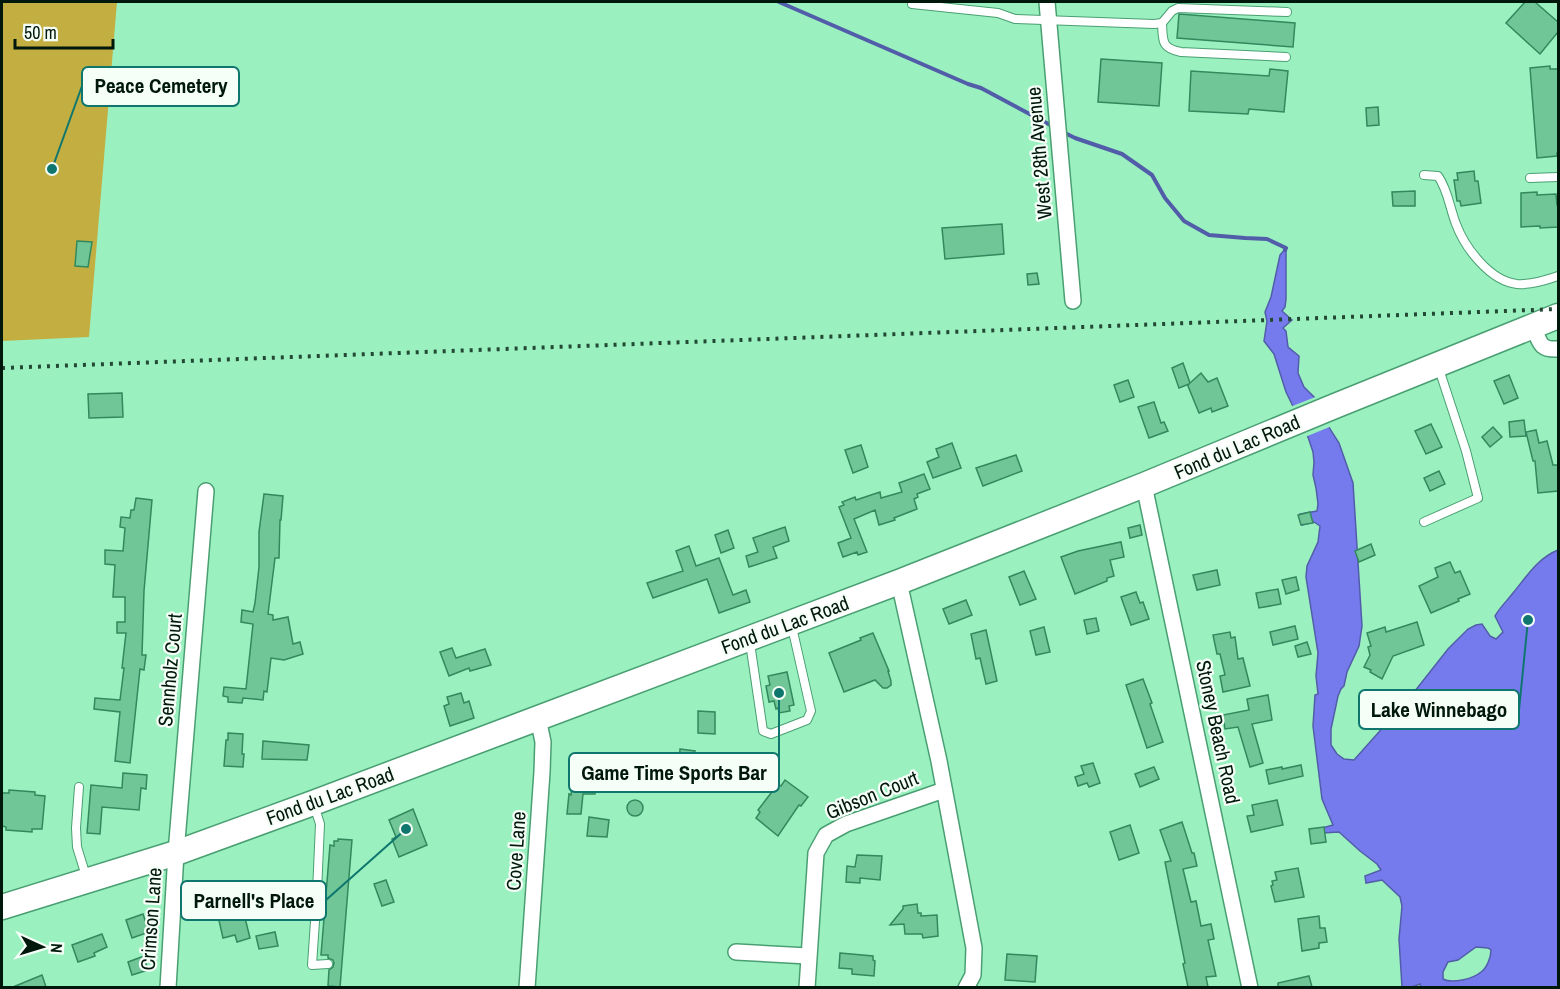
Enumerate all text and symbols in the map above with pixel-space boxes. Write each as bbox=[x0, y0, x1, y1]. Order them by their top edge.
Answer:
scale bar bbox=[15, 12, 112, 50]
text: 50 m bbox=[24, 20, 57, 45]
callout: Peace Cemetery bbox=[82, 67, 239, 106]
text: Peace Cemetery bbox=[94, 71, 228, 100]
street label: West 28th Avenue bbox=[1019, 86, 1058, 220]
street label: Fond du Lac Road bbox=[1170, 408, 1304, 485]
street label: Fond du Lac Road bbox=[717, 589, 852, 660]
street label: Sennholz Court bbox=[151, 612, 188, 727]
street label: Stoney Beach Road bbox=[1190, 658, 1247, 806]
callout: Lake Winnebago bbox=[1359, 690, 1519, 729]
text: Lake Winnebago bbox=[1371, 695, 1507, 724]
callout: Game Time Sports Bar bbox=[569, 753, 779, 792]
text: Game Time Sports Bar bbox=[581, 758, 767, 787]
street label: Fond du Lac Road bbox=[262, 760, 397, 831]
street label: Gibson Court bbox=[822, 764, 922, 825]
street label: Cove Lane bbox=[499, 810, 532, 891]
street label: Crimson Lane bbox=[133, 867, 168, 971]
callout: Parnell's Place bbox=[181, 881, 326, 920]
text: Parnell's Place bbox=[194, 886, 314, 915]
north arrow bbox=[12, 917, 72, 977]
text: N bbox=[46, 943, 68, 954]

